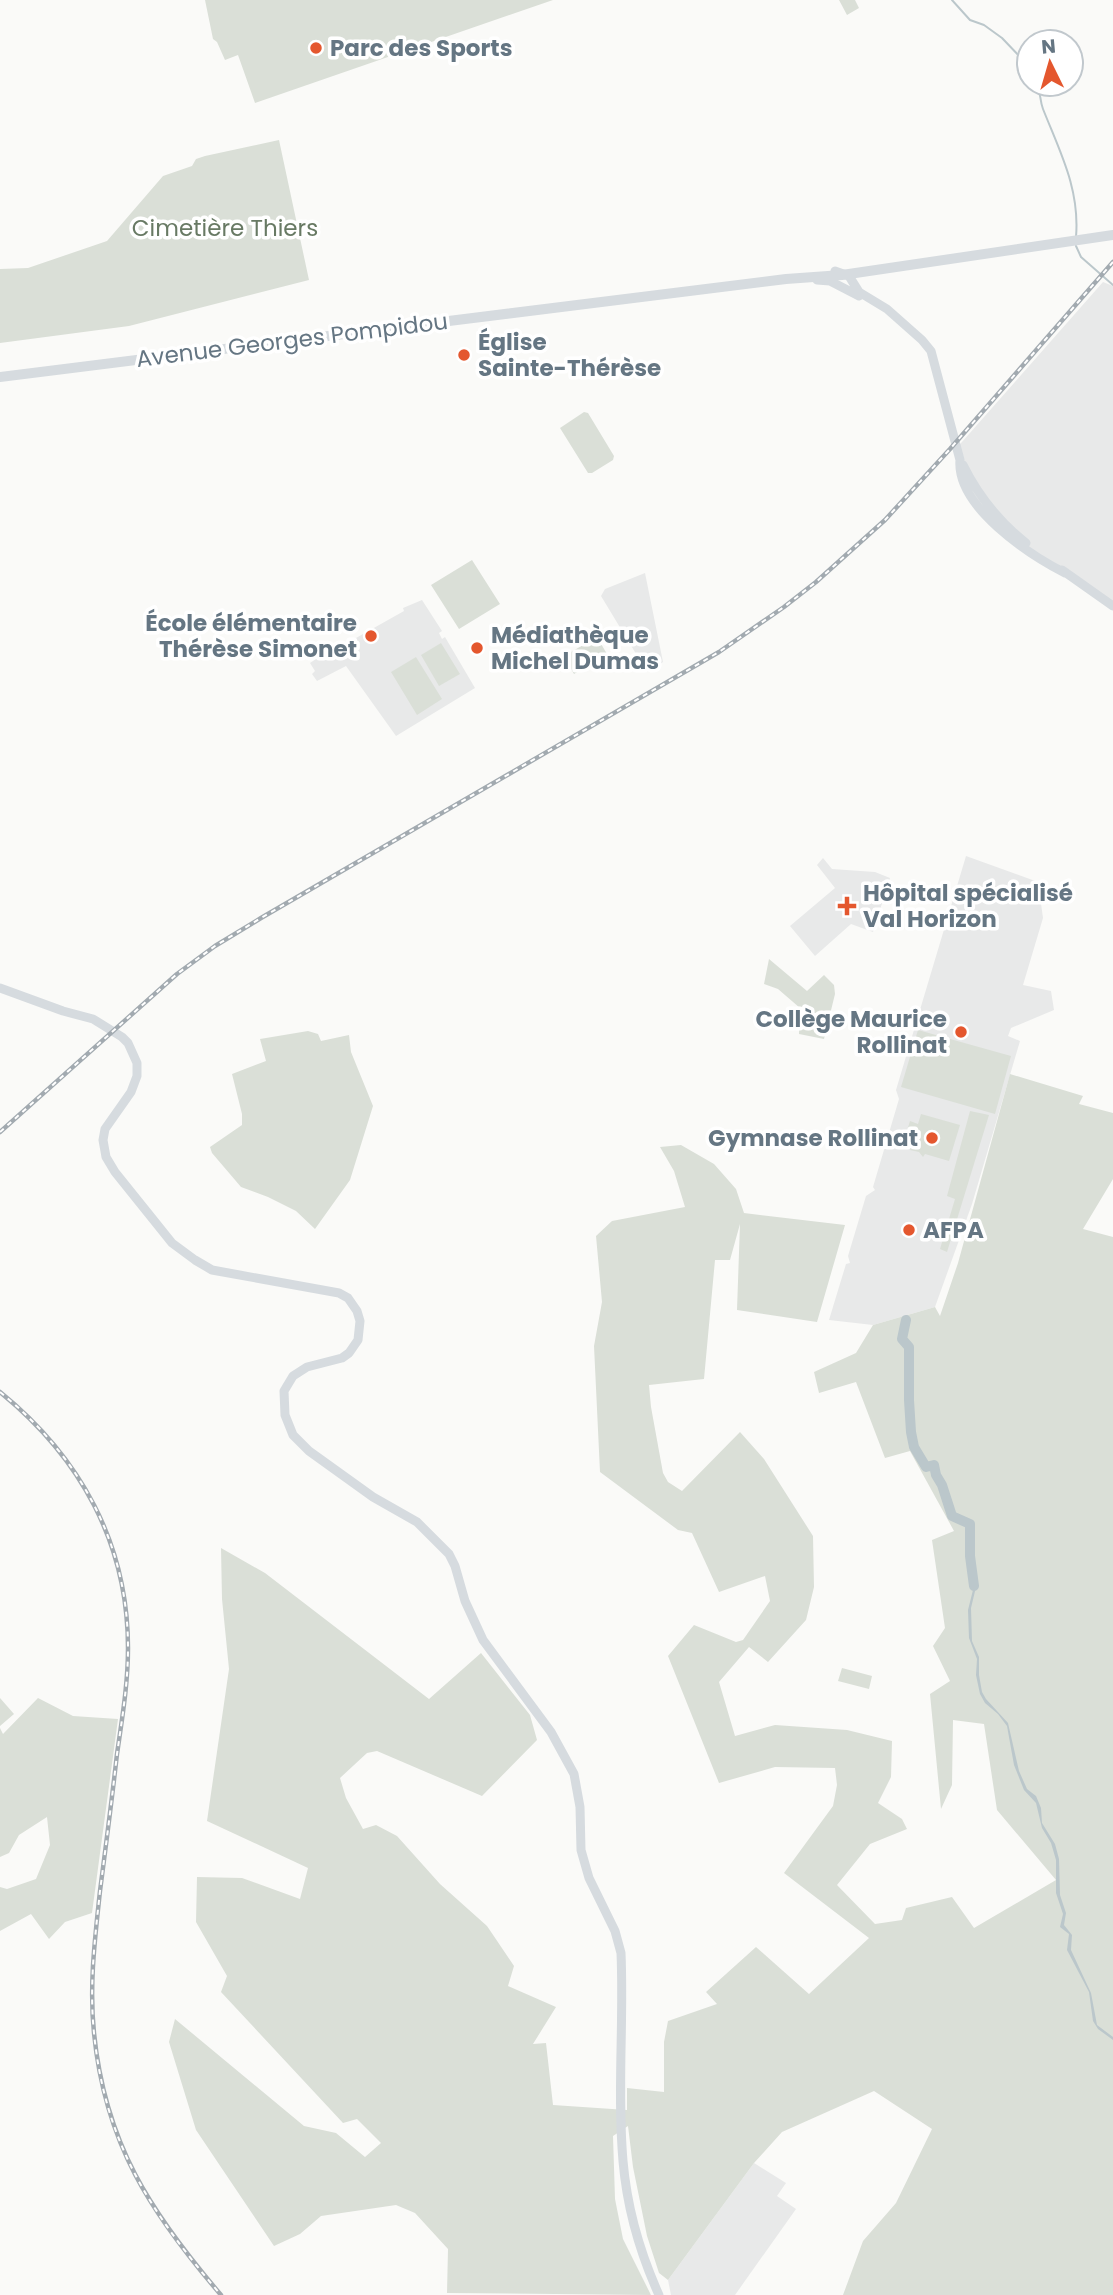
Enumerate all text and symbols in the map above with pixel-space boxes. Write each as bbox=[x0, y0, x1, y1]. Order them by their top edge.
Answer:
north arrow bbox=[1015, 28, 1085, 98]
place label: Parc des Sports bbox=[330, 32, 513, 64]
text: N bbox=[1040, 32, 1057, 61]
marker: Parc des Sports bbox=[308, 40, 324, 56]
park label: Cimetière Thiers bbox=[132, 212, 318, 244]
street label: Avenue Georges Pompidou bbox=[134, 305, 450, 375]
place label: Église Sainte-Thérèse bbox=[478, 326, 661, 384]
marker: Église Sainte-Thérèse bbox=[456, 347, 472, 363]
place label: École élémentaire Thérèse Simonet bbox=[145, 607, 357, 665]
place label: Médiathèque Michel Dumas bbox=[491, 619, 659, 677]
marker: École élémentaire Thérèse Simonet bbox=[363, 628, 379, 644]
marker: Médiathèque Michel Dumas bbox=[469, 640, 485, 656]
place label: Hôpital spécialisé Val Horizon bbox=[863, 877, 1073, 935]
marker: Hôpital spécialisé Val Horizon bbox=[837, 896, 857, 916]
place label: Collège Maurice Rollinat bbox=[755, 1003, 947, 1061]
marker: Collège Maurice Rollinat bbox=[953, 1024, 969, 1040]
place label: Gymnase Rollinat bbox=[708, 1122, 918, 1154]
marker: Gymnase Rollinat bbox=[924, 1130, 940, 1146]
place label: AFPA bbox=[923, 1214, 984, 1246]
marker: AFPA bbox=[901, 1222, 917, 1238]

